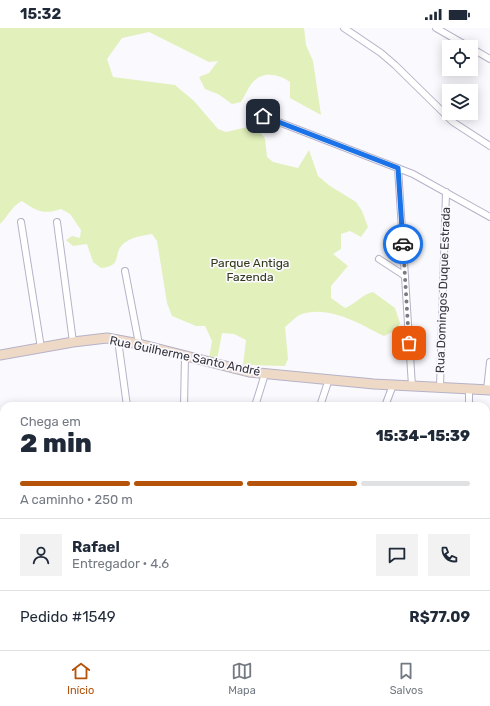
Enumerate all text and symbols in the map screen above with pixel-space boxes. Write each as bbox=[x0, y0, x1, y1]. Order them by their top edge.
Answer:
text: 15:32 bbox=[20, 5, 61, 23]
map controls bbox=[442, 40, 478, 120]
button: locate bbox=[442, 40, 478, 76]
button: layers bbox=[442, 84, 478, 120]
pin bbox=[246, 99, 280, 133]
icon: home bbox=[252, 105, 274, 127]
street label: Rua Domingos Duque Estrada bbox=[433, 207, 453, 373]
courier bbox=[383, 224, 423, 264]
icon: car bbox=[392, 233, 414, 255]
park label: Parque Antiga Fazenda bbox=[211, 256, 289, 284]
pin bbox=[392, 326, 426, 360]
icon: bag bbox=[398, 332, 420, 354]
street label: Rua Guilherme Santo André bbox=[108, 333, 262, 379]
text: Chega em bbox=[20, 414, 81, 429]
text: 15:34–15:39 bbox=[376, 427, 470, 445]
text: 2 min bbox=[20, 428, 92, 459]
text: A caminho · 250 m bbox=[20, 492, 133, 507]
button: person bbox=[20, 534, 62, 576]
button: chat bbox=[376, 534, 418, 576]
button: phone bbox=[428, 534, 470, 576]
text: Rafael bbox=[72, 538, 120, 556]
text: Entregador · 4.6 bbox=[72, 556, 169, 571]
text: Pedido #1549 bbox=[20, 608, 116, 626]
text: R$77.09 bbox=[409, 608, 470, 626]
tab: Início bbox=[67, 660, 94, 697]
tab: Mapa bbox=[228, 660, 256, 697]
tab: Salvos bbox=[390, 660, 423, 697]

